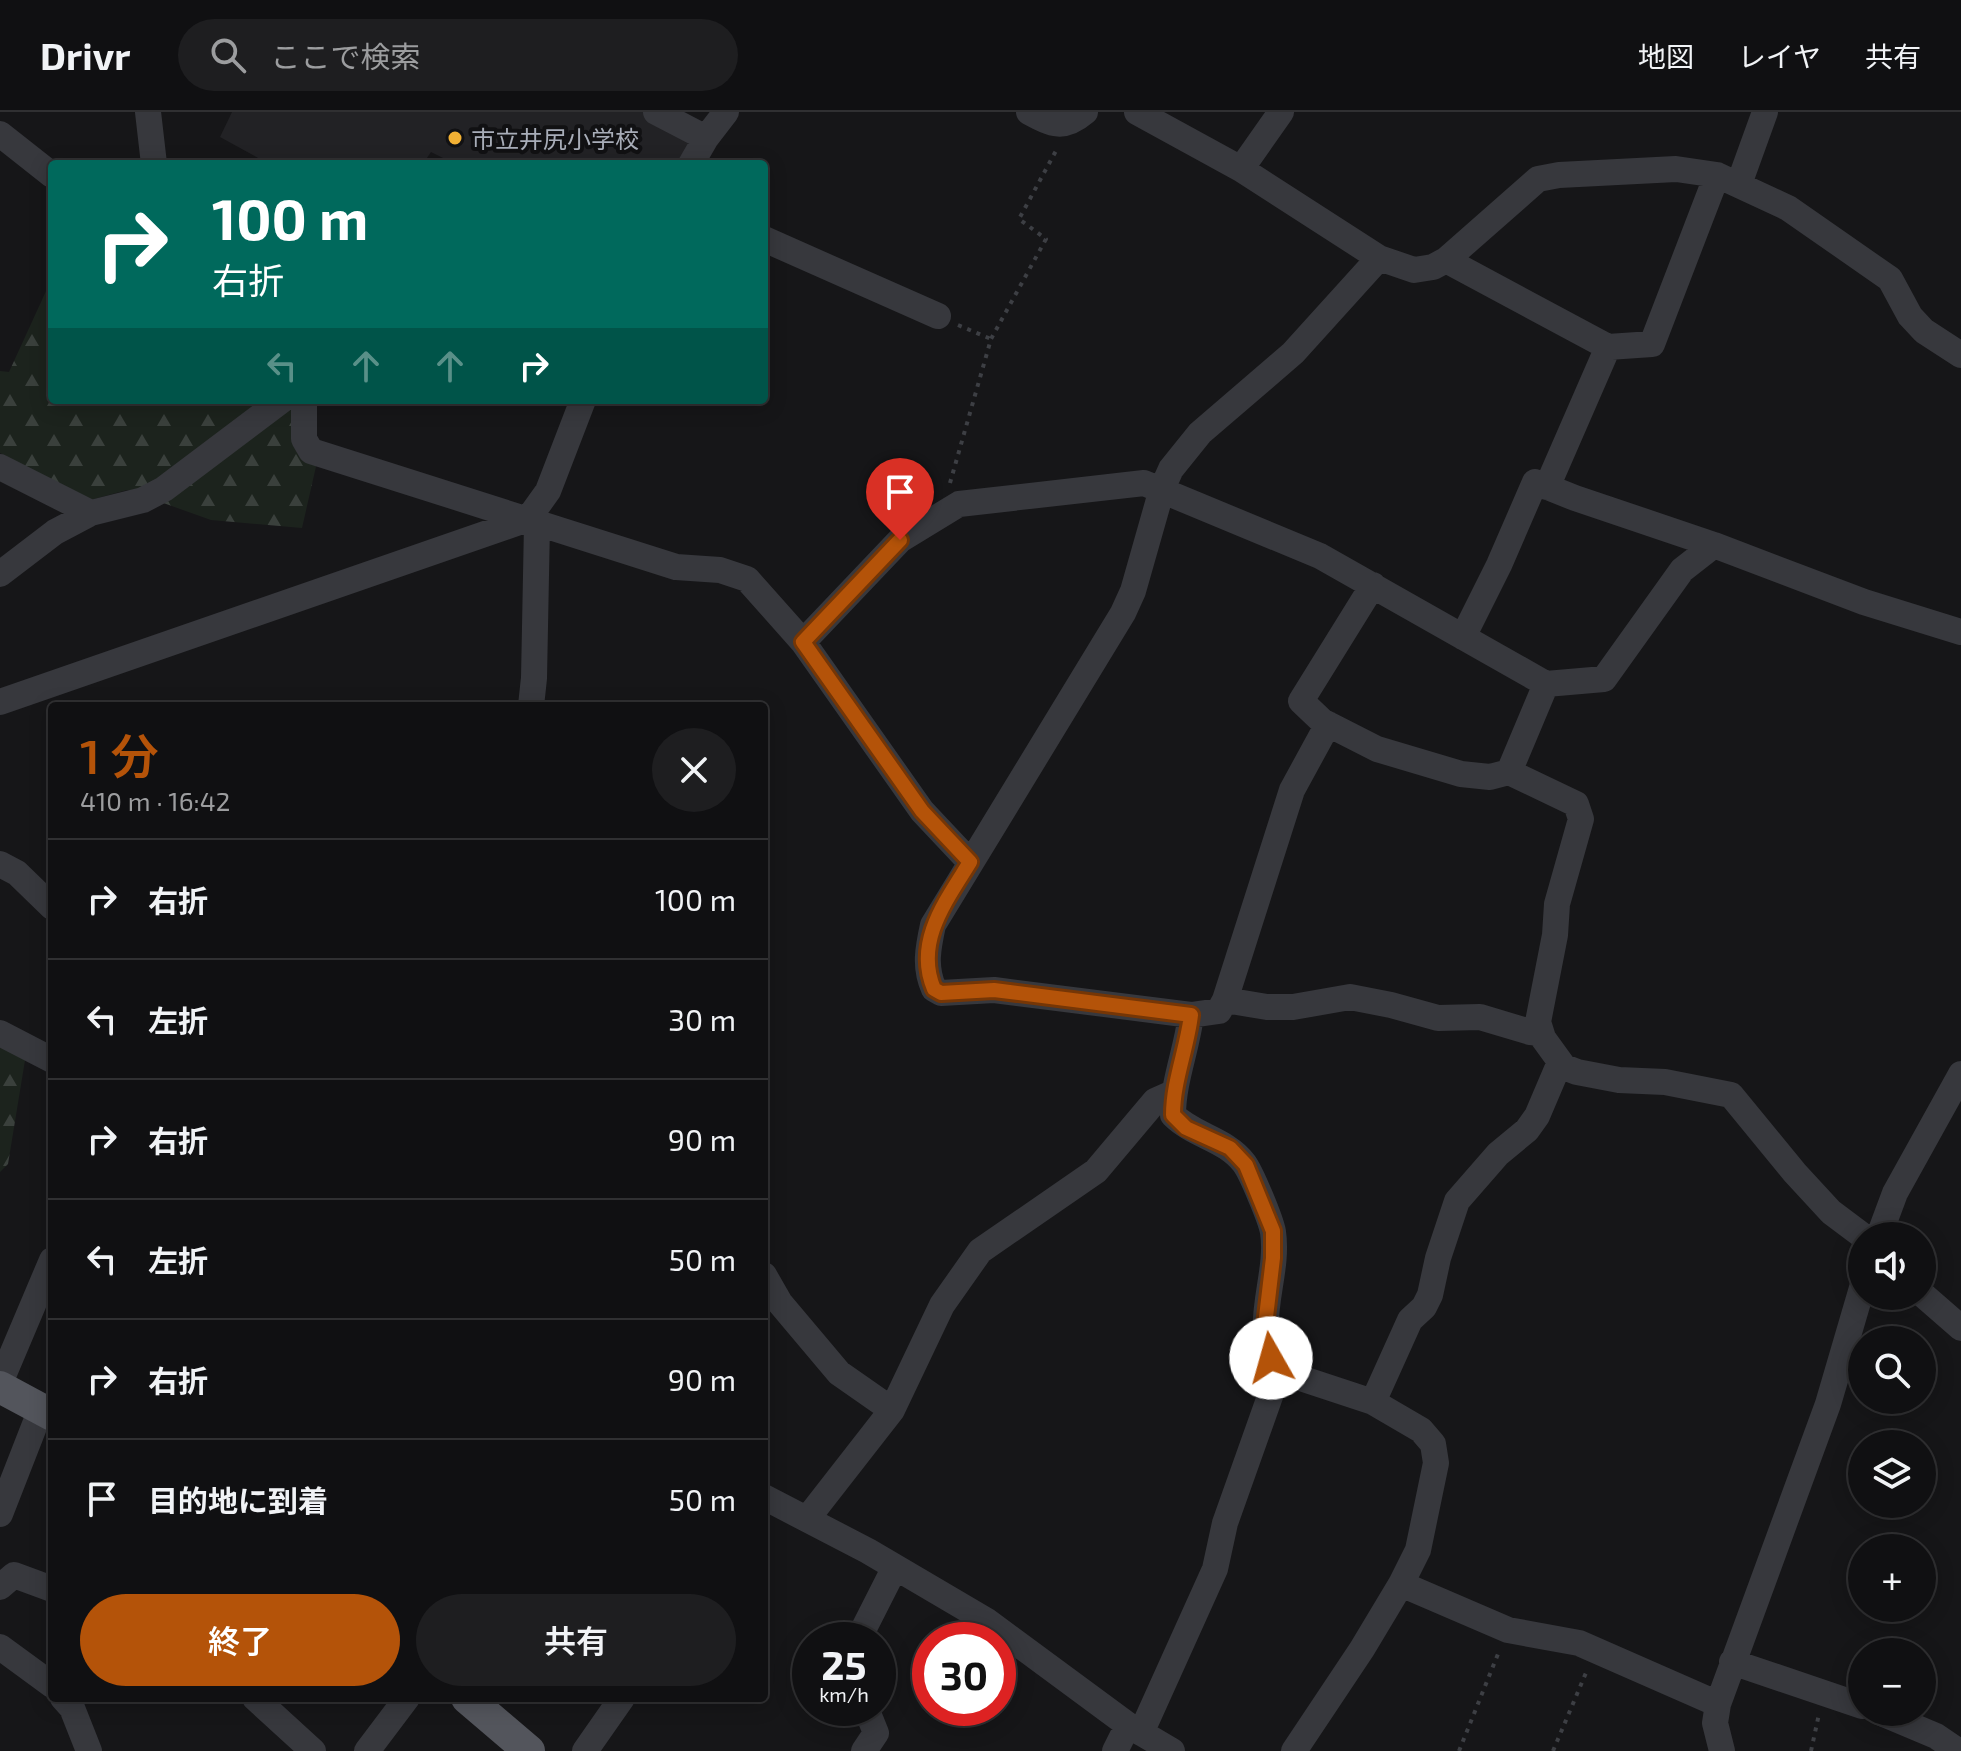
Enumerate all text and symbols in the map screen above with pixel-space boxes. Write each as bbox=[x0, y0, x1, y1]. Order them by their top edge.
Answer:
search box bbox=[178, 19, 738, 91]
text: Drivr bbox=[40, 32, 130, 78]
icon: search bbox=[206, 33, 250, 77]
text: ここで検索 bbox=[270, 38, 420, 74]
text: 地図 bbox=[1638, 39, 1694, 73]
text: レイヤ bbox=[1738, 39, 1821, 73]
text: 共有 bbox=[1865, 39, 1921, 73]
place label: 市立井尻小学校 bbox=[471, 124, 639, 153]
marker: 市立井尻小学校 bbox=[446, 129, 464, 147]
text: 100 m bbox=[212, 184, 368, 251]
icon: right bbox=[80, 192, 184, 296]
text: 右折 bbox=[212, 258, 284, 301]
icon: left bbox=[260, 344, 304, 388]
icon: ahead bbox=[344, 344, 388, 388]
icon: ahead bbox=[428, 344, 472, 388]
icon: right bbox=[512, 344, 556, 388]
pin bbox=[866, 458, 934, 540]
icon: arrive bbox=[878, 470, 922, 514]
text: 1 分 bbox=[80, 726, 159, 784]
button: close bbox=[652, 728, 736, 812]
text: 410 m · 16:42 bbox=[80, 785, 230, 816]
icon: right bbox=[80, 877, 124, 921]
text: 100 m bbox=[655, 881, 736, 917]
text: 右折 bbox=[148, 882, 208, 918]
icon: left bbox=[80, 997, 124, 1041]
text: 30 m bbox=[668, 1001, 736, 1037]
text: 左折 bbox=[148, 1002, 208, 1038]
icon: right bbox=[80, 1117, 124, 1161]
text: 90 m bbox=[668, 1121, 736, 1157]
text: 右折 bbox=[148, 1122, 208, 1158]
map controls bbox=[1848, 1222, 1936, 1726]
button: sound bbox=[1848, 1222, 1936, 1310]
icon: left bbox=[80, 1237, 124, 1281]
text: 50 m bbox=[669, 1241, 736, 1277]
text: 左折 bbox=[148, 1242, 208, 1278]
position arrow bbox=[1229, 1316, 1313, 1400]
button: search bbox=[1848, 1326, 1936, 1414]
icon: right bbox=[80, 1357, 124, 1401]
text: 90 m bbox=[668, 1361, 736, 1397]
text: 右折 bbox=[148, 1362, 208, 1398]
button: layers bbox=[1848, 1430, 1936, 1518]
icon: arrive bbox=[80, 1477, 124, 1521]
text: 50 m bbox=[669, 1481, 736, 1517]
text: 目的地に到着 bbox=[148, 1482, 328, 1518]
button: + bbox=[1848, 1534, 1936, 1622]
button: 終了 bbox=[80, 1594, 400, 1686]
button: 共有 bbox=[416, 1594, 736, 1686]
speed limit sign: 30 bbox=[912, 1622, 1016, 1726]
button: − bbox=[1848, 1638, 1936, 1726]
text: 25 bbox=[821, 1640, 867, 1688]
text: km/h bbox=[819, 1682, 869, 1706]

